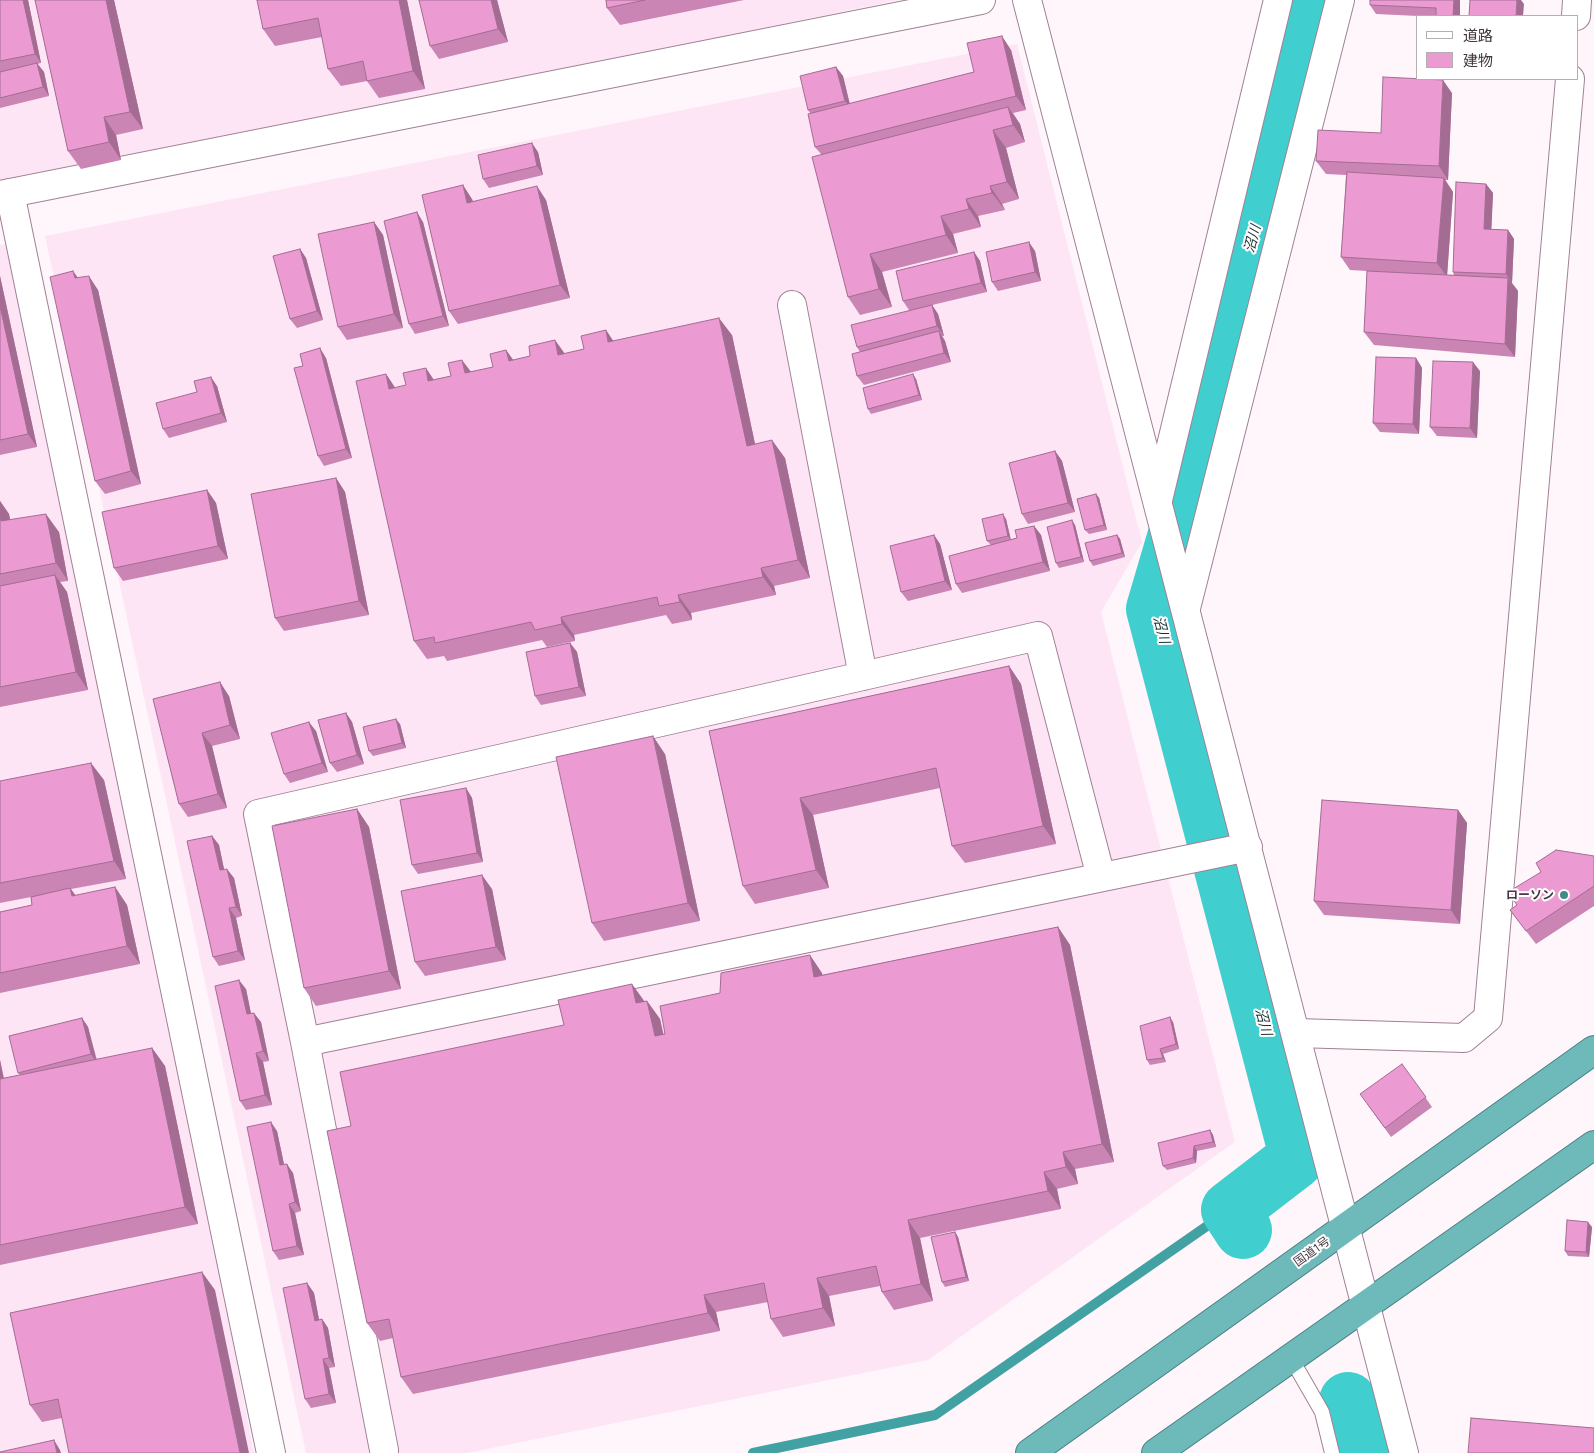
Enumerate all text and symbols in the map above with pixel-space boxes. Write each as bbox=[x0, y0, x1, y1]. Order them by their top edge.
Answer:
legend bbox=[1416, 15, 1579, 80]
text: 道路 bbox=[1463, 27, 1493, 45]
text: 建物 bbox=[1463, 52, 1493, 70]
water label: 沼川 bbox=[1241, 223, 1265, 255]
water label: 沼川 bbox=[1149, 614, 1173, 646]
place label: ローソン bbox=[1506, 888, 1554, 902]
marker: ローソン bbox=[1558, 889, 1570, 901]
water label: 沼川 bbox=[1251, 1006, 1275, 1038]
street label: 国道1号 bbox=[1291, 1234, 1333, 1270]

